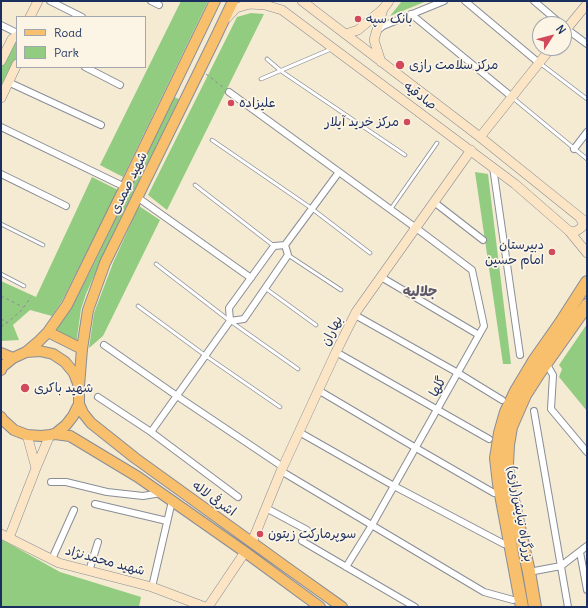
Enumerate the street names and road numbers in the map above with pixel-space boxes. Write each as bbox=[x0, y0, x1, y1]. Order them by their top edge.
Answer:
street label: صادقیه bbox=[400, 79, 440, 113]
street label: شهید صمدی bbox=[107, 149, 151, 217]
street label: بهاران bbox=[318, 313, 346, 349]
street label: گلها bbox=[426, 374, 450, 400]
street label: بزرگراه نیایش(رازی) bbox=[504, 465, 536, 563]
street label: اشرفی لاله bbox=[189, 478, 239, 520]
street label: شهید محمدنژاد bbox=[63, 543, 147, 579]

